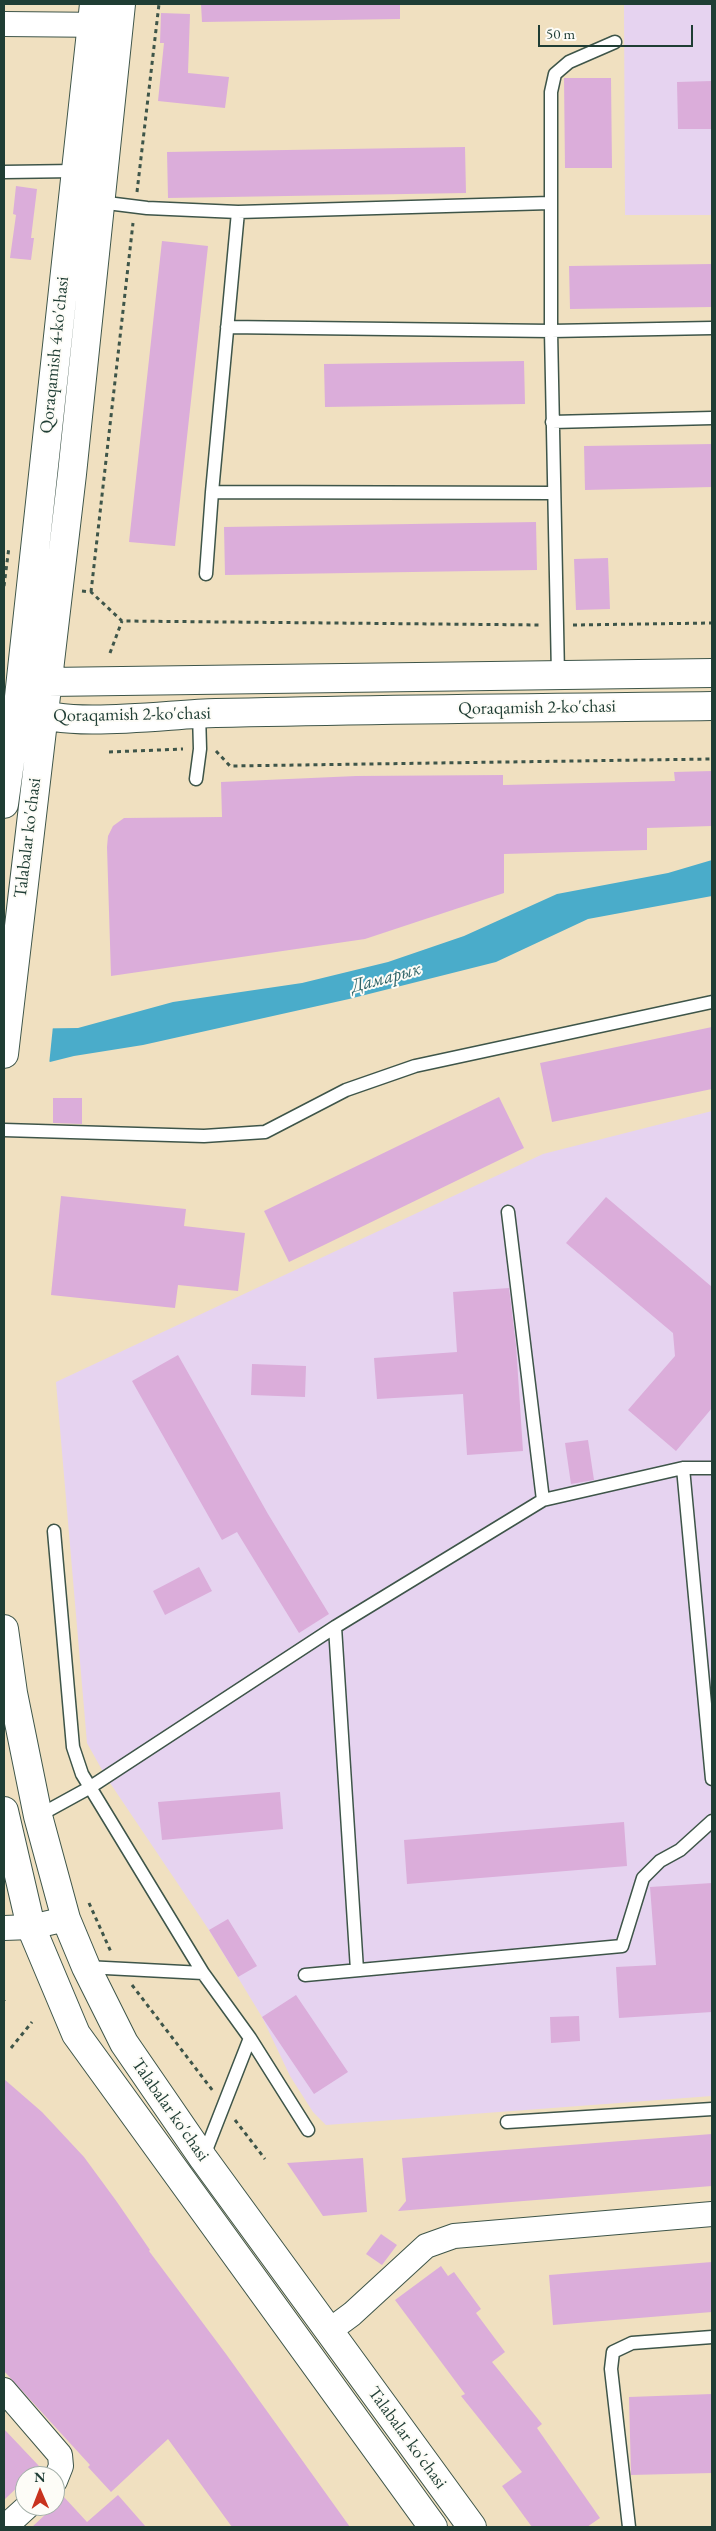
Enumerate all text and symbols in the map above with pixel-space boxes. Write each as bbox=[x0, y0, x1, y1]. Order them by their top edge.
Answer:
scale bar bbox=[541, 15, 696, 47]
text: 50 m bbox=[546, 24, 575, 43]
street label: Qoraqamish 4-ko'chasi bbox=[36, 275, 74, 435]
street label: Qoraqamish 2-ko'chasi bbox=[458, 696, 616, 720]
street label: Qoraqamish 2-ko'chasi bbox=[53, 703, 211, 727]
street label: Talabalar ko'chasi bbox=[10, 777, 46, 899]
water label: Дамарык bbox=[348, 958, 424, 998]
street label: Talabalar ko'chasi bbox=[126, 2054, 214, 2166]
street label: Talabalar ko'chasi bbox=[363, 2383, 451, 2493]
north arrow bbox=[15, 2466, 65, 2516]
text: N bbox=[34, 2468, 46, 2486]

